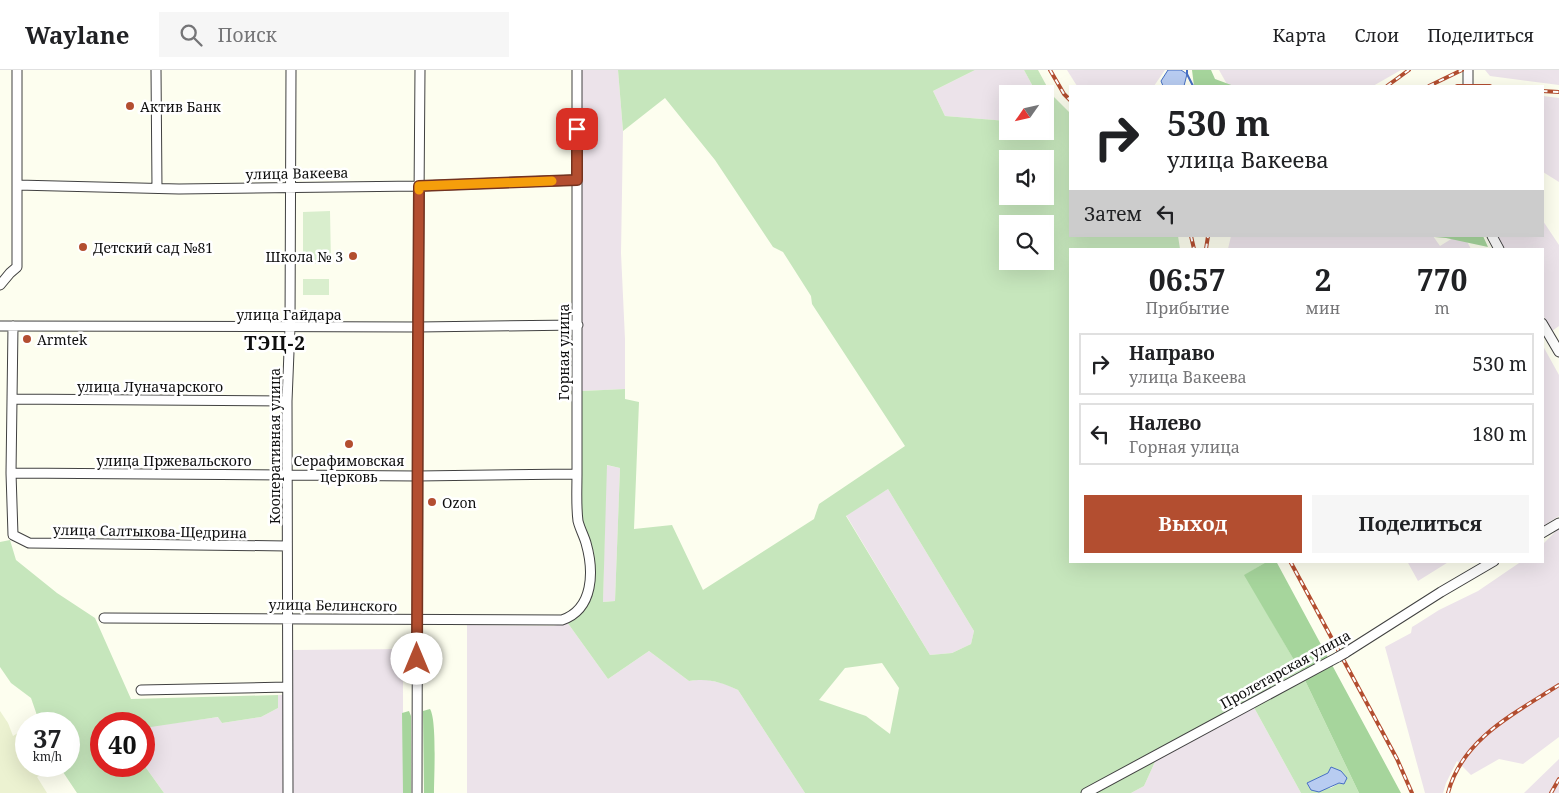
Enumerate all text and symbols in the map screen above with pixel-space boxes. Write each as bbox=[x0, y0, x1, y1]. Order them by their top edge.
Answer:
search box bbox=[159, 12, 509, 57]
text: Waylane bbox=[25, 18, 129, 51]
icon: search bbox=[177, 21, 205, 49]
text: Поиск bbox=[217, 22, 277, 48]
text: Карта bbox=[1272, 23, 1327, 47]
text: Слои bbox=[1355, 23, 1399, 47]
text: Поделиться bbox=[1427, 23, 1534, 47]
north arrow bbox=[999, 85, 1054, 140]
map controls bbox=[999, 85, 1054, 270]
place label: Актив Банк bbox=[140, 97, 222, 116]
text: 530 m bbox=[1167, 99, 1270, 146]
marker: Актив Банк bbox=[124, 100, 136, 112]
icon: right bbox=[1084, 105, 1149, 170]
pin bbox=[556, 108, 598, 150]
icon: arrive bbox=[563, 115, 591, 143]
text: улица Вакеева bbox=[1167, 144, 1329, 174]
button: sound bbox=[999, 150, 1054, 205]
street label: улица Вакеева bbox=[245, 163, 349, 183]
icon: left bbox=[1152, 200, 1180, 228]
text: Затем bbox=[1084, 201, 1142, 227]
button: search bbox=[999, 215, 1054, 270]
place label: Детский сад №81 bbox=[93, 238, 213, 257]
marker: Детский сад №81 bbox=[77, 241, 89, 253]
place label: Школа № 3 bbox=[266, 247, 343, 266]
marker: Школа № 3 bbox=[347, 250, 359, 262]
text: 06:57 bbox=[1149, 259, 1226, 300]
text: 2 bbox=[1315, 259, 1331, 300]
text: 770 bbox=[1417, 259, 1468, 300]
text: Прибытие bbox=[1145, 297, 1229, 319]
text: мин bbox=[1306, 297, 1340, 319]
text: m bbox=[1435, 297, 1450, 319]
street label: Горная улица bbox=[554, 303, 573, 401]
street label: улица Гайдара bbox=[236, 305, 342, 324]
place label: Armtek bbox=[37, 330, 88, 349]
district label: ТЭЦ-2 bbox=[244, 330, 306, 356]
marker: Armtek bbox=[21, 333, 33, 345]
text: Направо bbox=[1129, 340, 1215, 366]
icon: right bbox=[1086, 350, 1114, 378]
text: 530 m bbox=[1472, 351, 1527, 377]
text: улица Вакеева bbox=[1129, 366, 1247, 388]
street label: Кооперативная улица bbox=[265, 368, 284, 524]
street label: улица Луначарского bbox=[77, 377, 223, 396]
text: Налево bbox=[1129, 410, 1201, 436]
icon: left bbox=[1086, 420, 1114, 448]
text: 180 m bbox=[1472, 421, 1527, 447]
text: Горная улица bbox=[1129, 436, 1240, 458]
marker: Серафимовская церковь bbox=[343, 438, 355, 450]
street label: улица Пржевальского bbox=[96, 451, 252, 470]
place label: Серафимовская церковь bbox=[293, 451, 405, 486]
place label: Ozon bbox=[442, 493, 477, 512]
button: Выход bbox=[1084, 495, 1302, 553]
button: Поделиться bbox=[1312, 495, 1529, 553]
marker: Ozon bbox=[426, 496, 438, 508]
street label: улица Салтыкова-Щедрина bbox=[53, 520, 247, 542]
street label: улица Белинского bbox=[269, 594, 397, 616]
street label: Пролетарская улица bbox=[1216, 625, 1354, 713]
position arrow bbox=[390, 632, 442, 684]
speed limit sign: 40 bbox=[90, 712, 155, 777]
text: 37 bbox=[33, 721, 62, 755]
text: km/h bbox=[33, 748, 62, 765]

